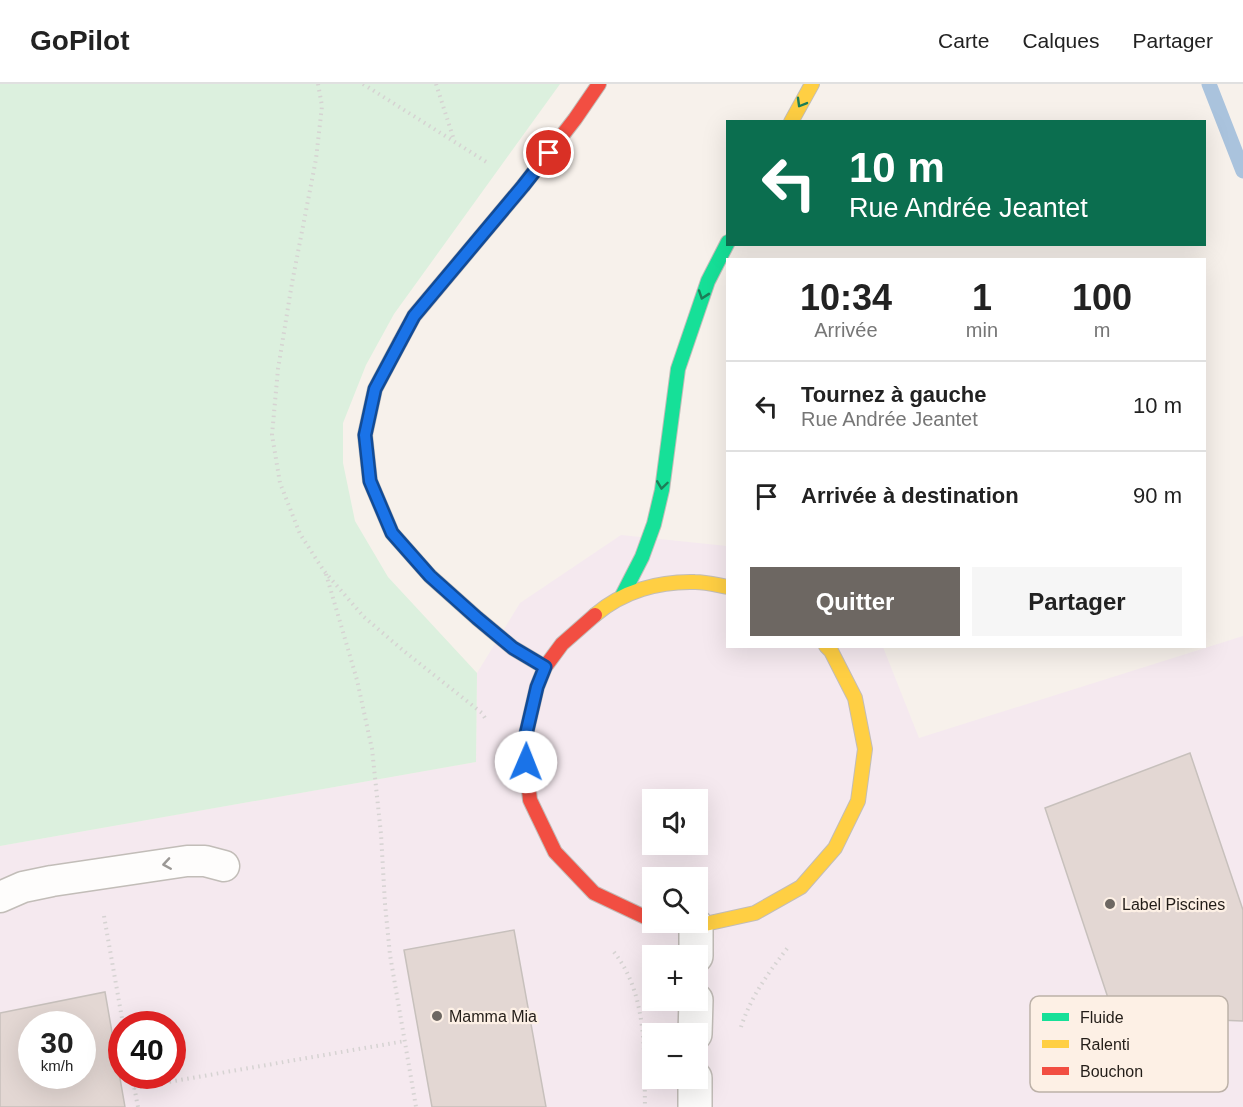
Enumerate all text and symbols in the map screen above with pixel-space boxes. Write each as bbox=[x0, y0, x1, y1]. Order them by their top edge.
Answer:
text: GoPilot bbox=[30, 25, 130, 56]
text: Carte bbox=[938, 29, 989, 52]
text: Calques bbox=[1022, 29, 1099, 52]
text: Partager bbox=[1132, 29, 1213, 52]
one-way arrow bbox=[797, 97, 809, 107]
pin bbox=[523, 127, 574, 178]
icon: arrive bbox=[532, 136, 565, 169]
icon: left bbox=[750, 144, 828, 222]
text: 10 m bbox=[849, 144, 945, 191]
text: Rue Andrée Jeantet bbox=[849, 193, 1088, 223]
text: 10:34 bbox=[800, 277, 892, 318]
text: 1 bbox=[972, 277, 992, 318]
text: 100 bbox=[1072, 277, 1132, 318]
one-way arrow bbox=[698, 289, 710, 300]
text: Arrivée bbox=[814, 319, 878, 341]
text: min bbox=[966, 319, 998, 341]
text: m bbox=[1094, 319, 1110, 341]
text: Tournez à gauche bbox=[801, 382, 986, 407]
icon: left bbox=[750, 390, 783, 423]
text: 10 m bbox=[1133, 393, 1182, 418]
text: Rue Andrée Jeantet bbox=[801, 408, 978, 430]
one-way arrow bbox=[657, 480, 669, 489]
icon: arrive bbox=[750, 480, 783, 513]
text: Arrivée à destination bbox=[801, 483, 1019, 508]
text: 90 m bbox=[1133, 483, 1182, 508]
button: Quitter bbox=[750, 567, 960, 636]
button: Partager bbox=[972, 567, 1182, 636]
position arrow bbox=[494, 730, 558, 794]
map controls bbox=[642, 789, 708, 1089]
button: sound bbox=[642, 789, 708, 855]
one-way arrow bbox=[162, 857, 172, 870]
button: search bbox=[642, 867, 708, 933]
place label: Label Piscines bbox=[1122, 896, 1225, 913]
marker: Label Piscines bbox=[1103, 897, 1117, 911]
button: + bbox=[642, 945, 708, 1011]
legend bbox=[1030, 996, 1228, 1092]
place label: Mamma Mia bbox=[449, 1008, 537, 1025]
marker: Mamma Mia bbox=[430, 1009, 444, 1023]
text: Fluide bbox=[1080, 1009, 1124, 1026]
speed limit sign: 40 bbox=[108, 1011, 186, 1089]
button: − bbox=[642, 1023, 708, 1089]
text: 30 bbox=[40, 1026, 74, 1059]
text: Ralenti bbox=[1080, 1036, 1130, 1053]
text: km/h bbox=[41, 1057, 73, 1074]
text: Bouchon bbox=[1080, 1063, 1143, 1080]

